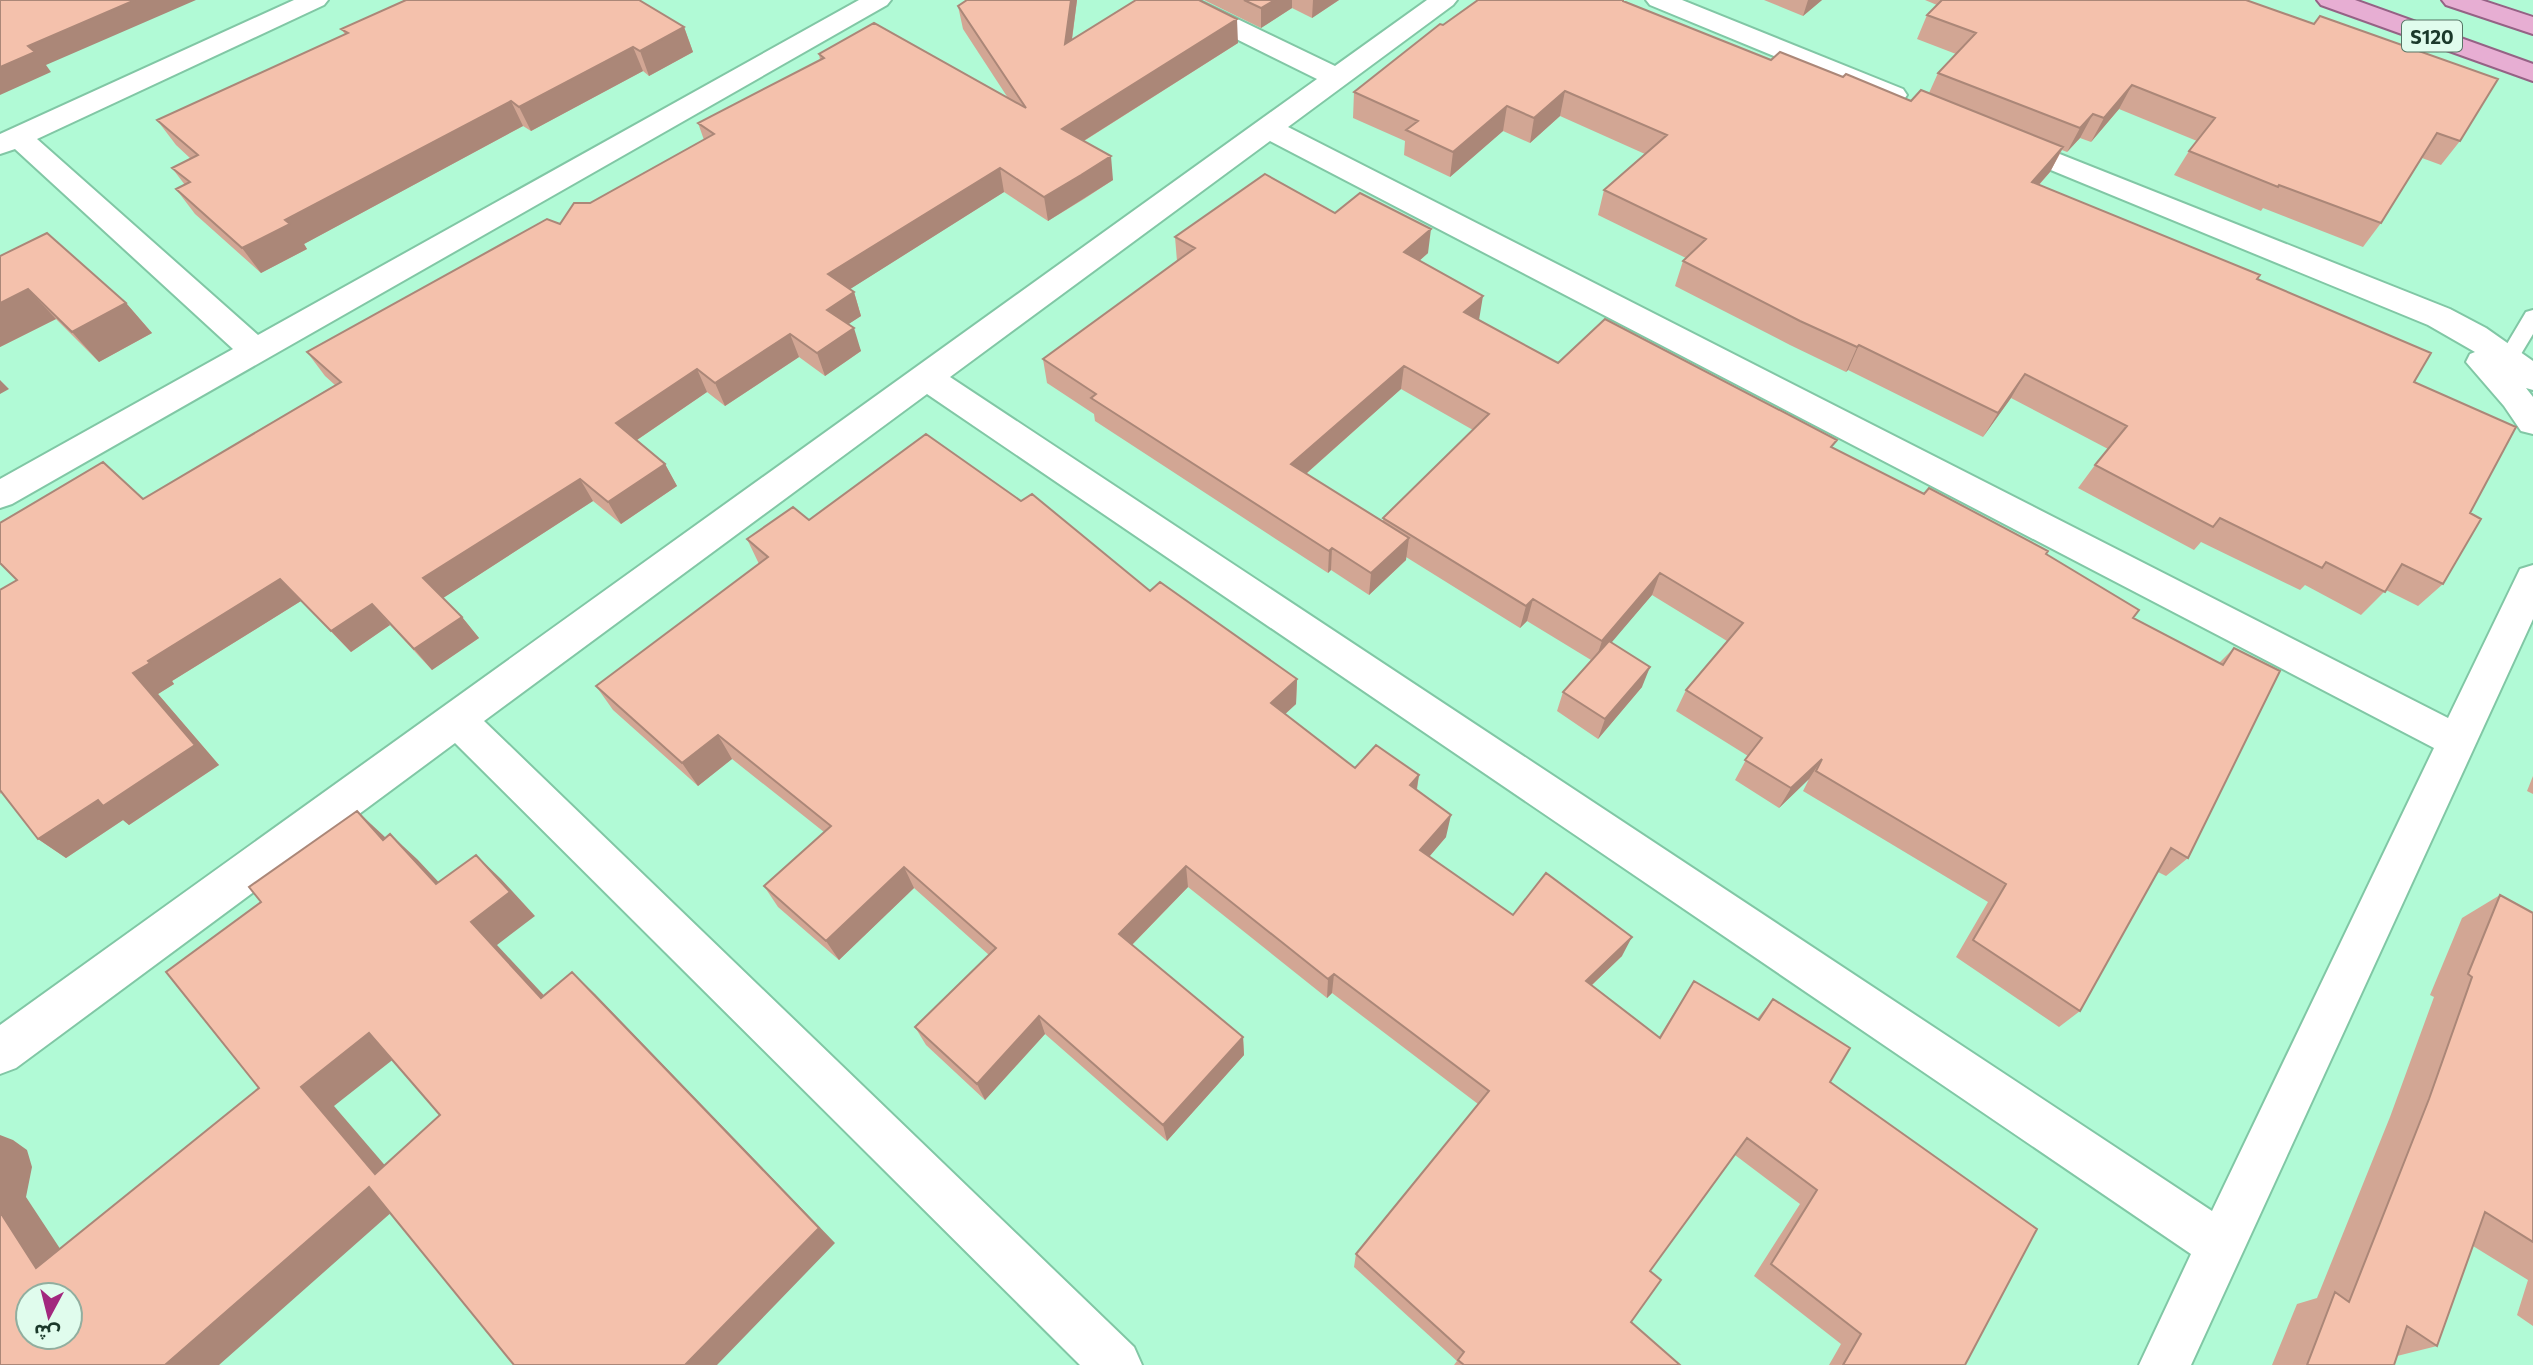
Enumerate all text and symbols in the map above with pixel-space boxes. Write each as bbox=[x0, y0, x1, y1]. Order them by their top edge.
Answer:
road number: S120 bbox=[2402, 20, 2462, 52]
north arrow bbox=[14, 1281, 84, 1351]
text: ش bbox=[33, 1320, 61, 1346]

